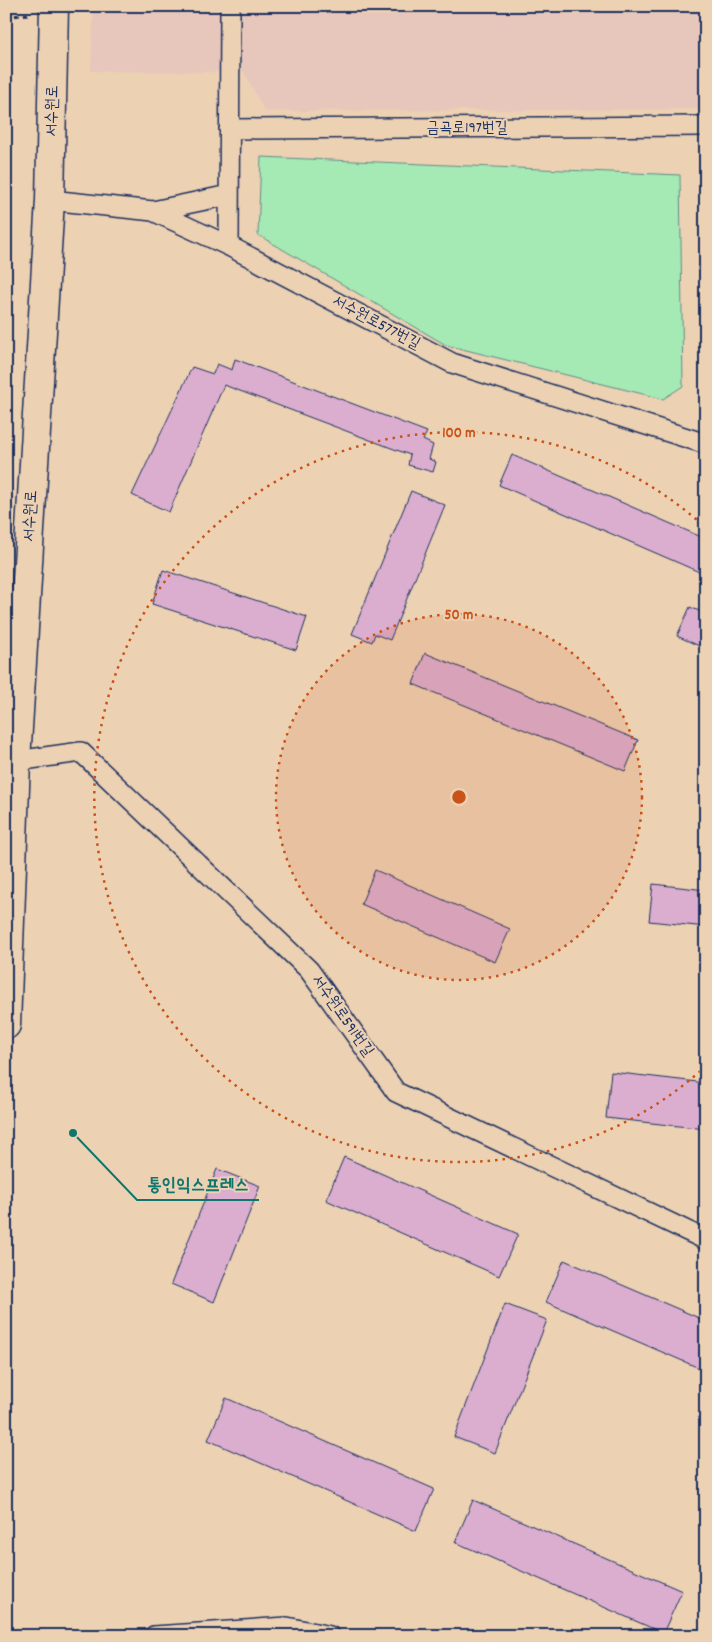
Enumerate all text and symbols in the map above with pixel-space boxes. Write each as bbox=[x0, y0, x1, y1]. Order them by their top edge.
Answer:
street label: 서수원로 bbox=[41, 85, 65, 137]
street label: 금곡로197번길 bbox=[426, 117, 508, 140]
street label: 서수원로577번길 bbox=[328, 290, 424, 356]
text: 100 m bbox=[442, 423, 476, 445]
street label: 서수원로 bbox=[18, 490, 44, 542]
text: 50 m bbox=[445, 605, 473, 627]
centre of rings bbox=[450, 788, 468, 806]
street label: 서수원로591번길 bbox=[305, 970, 379, 1062]
callout: 통인익스프레스 bbox=[137, 1167, 259, 1200]
text: 통인익스프레스 bbox=[147, 1174, 249, 1199]

